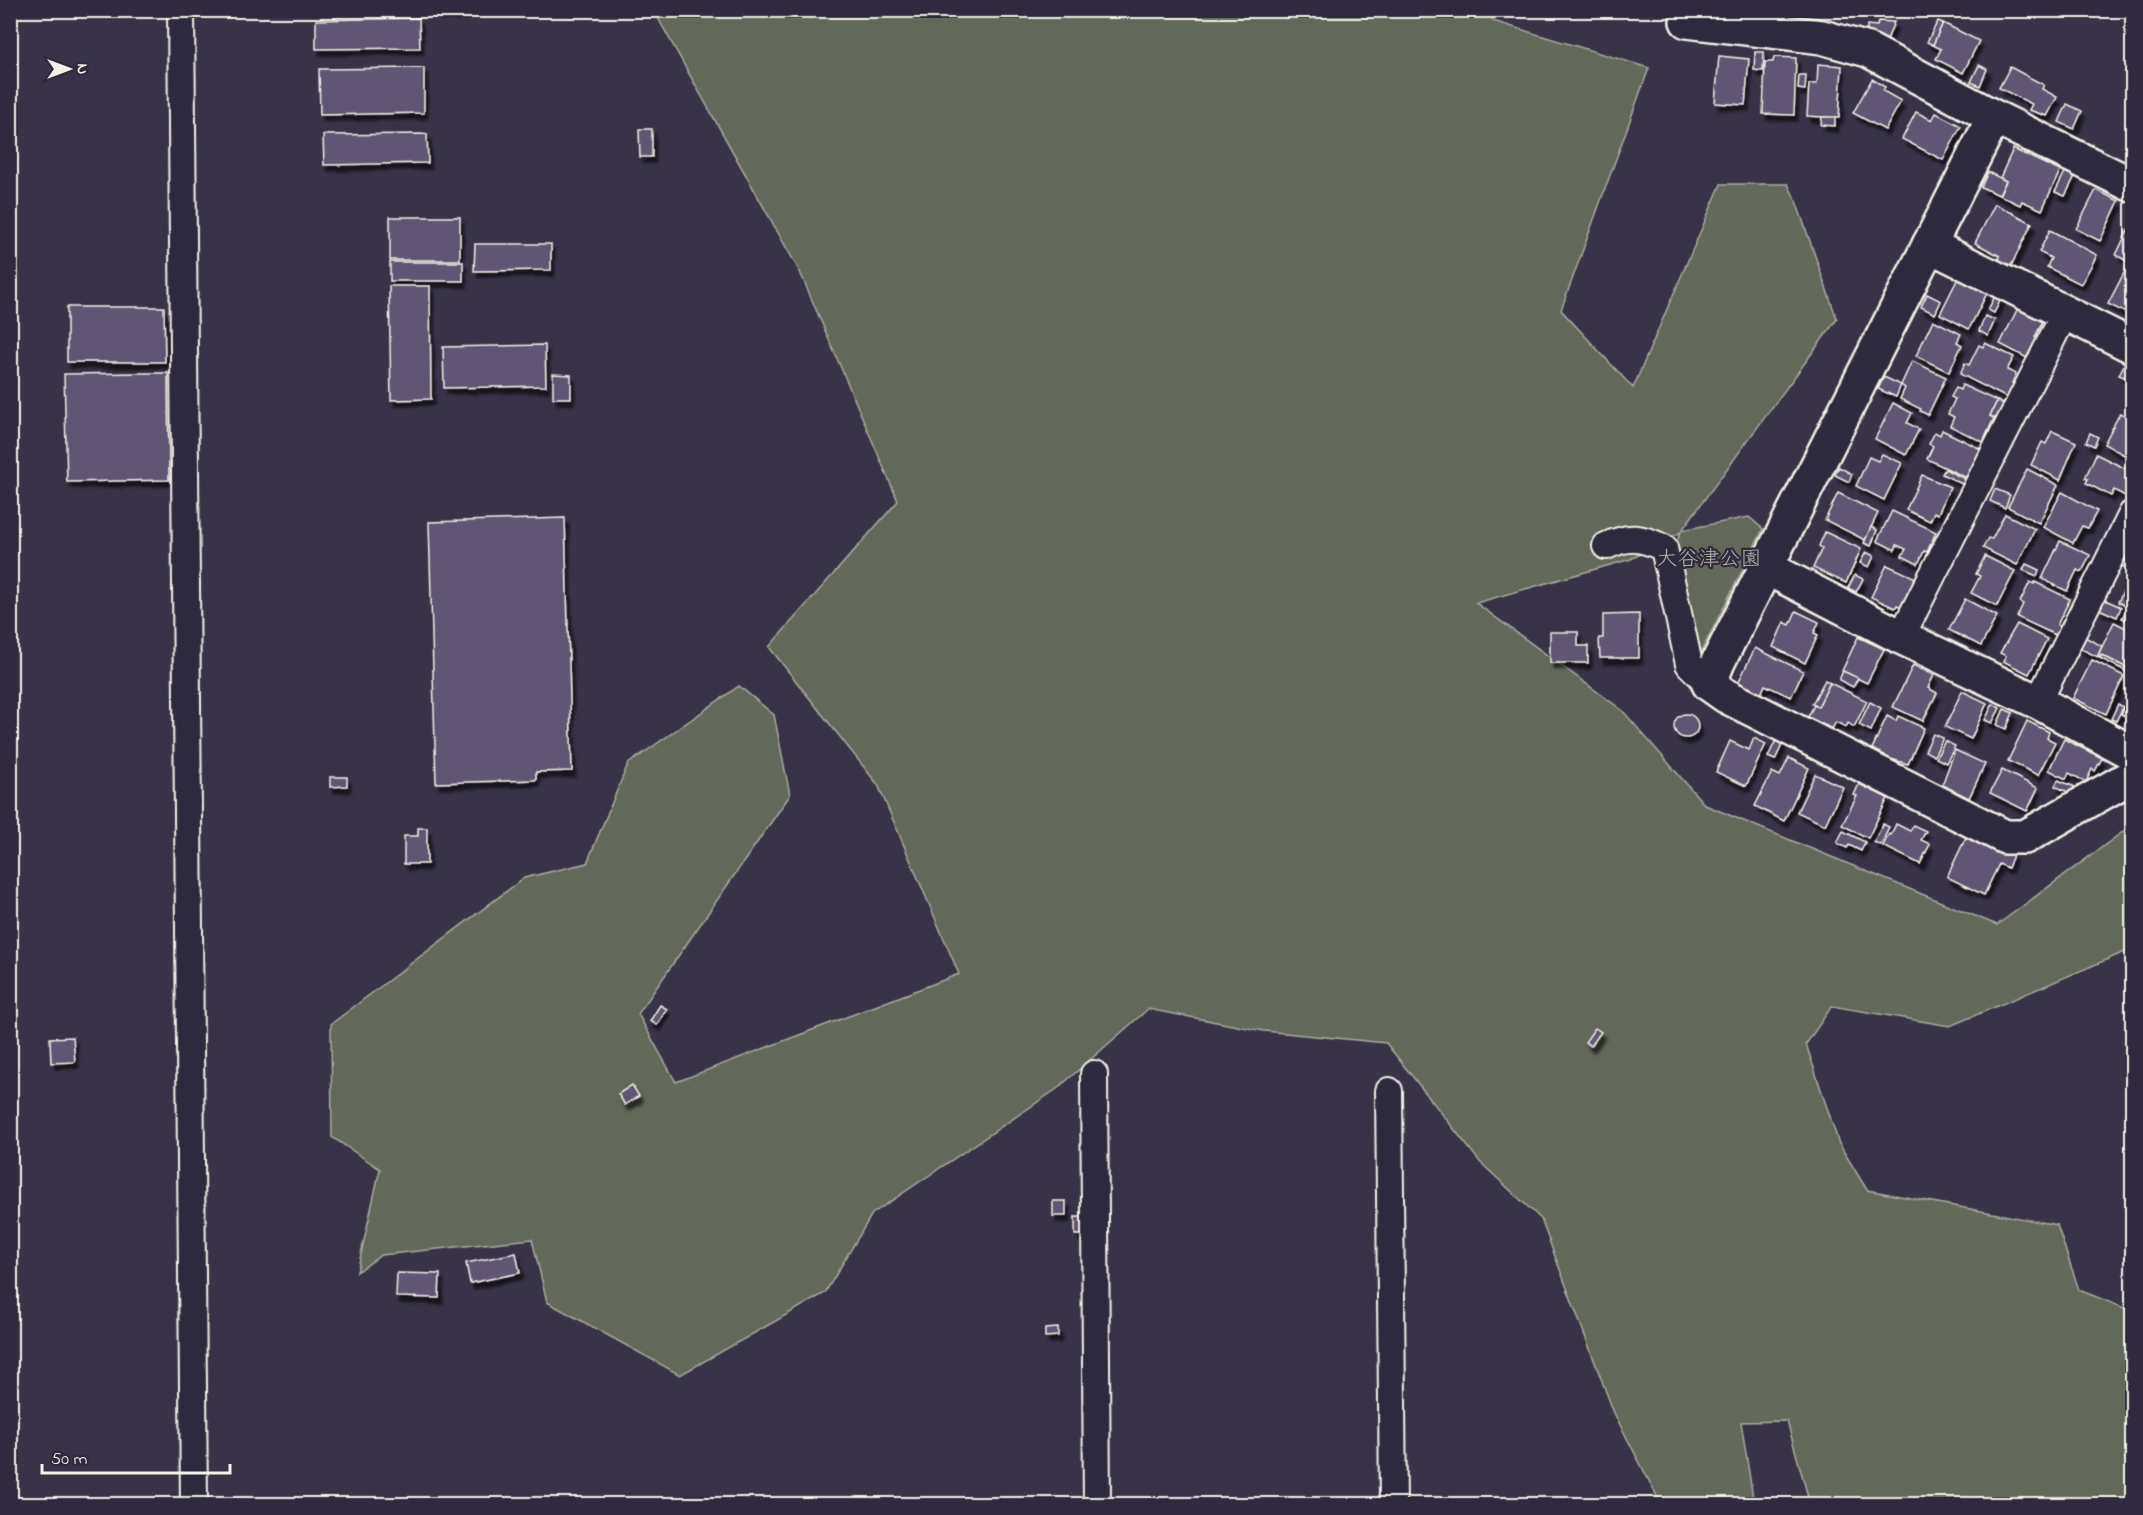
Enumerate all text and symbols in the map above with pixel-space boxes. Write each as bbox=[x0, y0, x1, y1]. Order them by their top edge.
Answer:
north arrow bbox=[39, 39, 99, 99]
text: N bbox=[70, 64, 94, 75]
park label: 大谷津公園 bbox=[1657, 545, 1762, 575]
scale bar bbox=[42, 1437, 230, 1475]
text: 50 m bbox=[51, 1447, 88, 1473]

